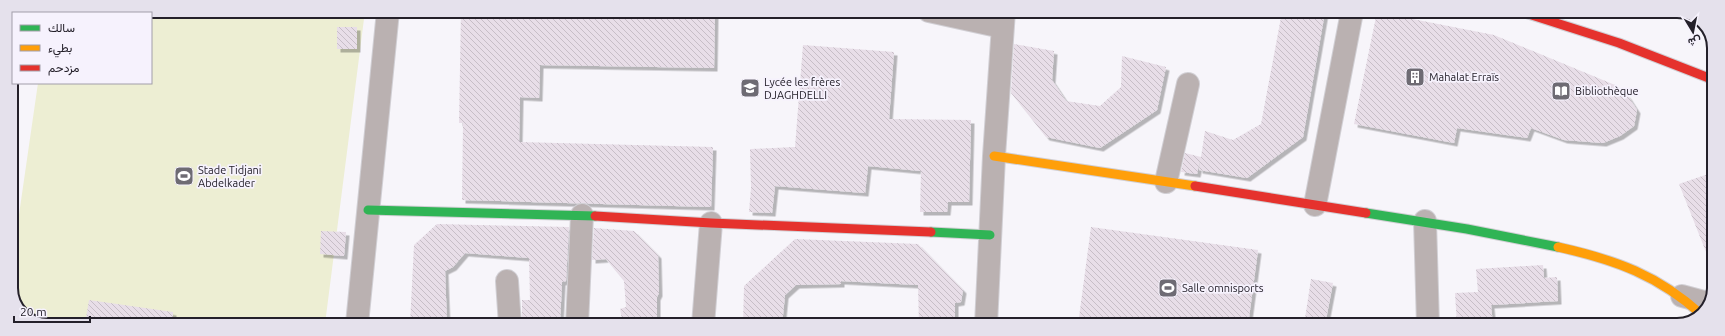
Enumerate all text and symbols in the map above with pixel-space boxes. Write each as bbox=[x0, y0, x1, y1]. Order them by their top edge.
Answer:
legend bbox=[12, 12, 152, 84]
north arrow bbox=[1673, 12, 1713, 52]
text: سالك bbox=[48, 21, 75, 34]
text: ش bbox=[1687, 34, 1702, 49]
text: بطيء bbox=[48, 41, 72, 58]
text: مزدحم bbox=[48, 61, 79, 76]
building icon: Mahalat Erraïs bbox=[1404, 66, 1426, 88]
place label: Mahalat Erraïs bbox=[1429, 71, 1499, 83]
place label: Lycée les frères DJAGHDELLI bbox=[764, 76, 840, 101]
school or university icon: Lycée les frères DJAGHDELLI bbox=[739, 77, 761, 99]
library icon: Bibliothèque bbox=[1550, 80, 1572, 102]
place label: Bibliothèque bbox=[1575, 85, 1639, 97]
place label: Stade Tidjani Abdelkader bbox=[198, 164, 262, 189]
sports icon: Stade Tidjani Abdelkader bbox=[173, 165, 195, 187]
sports icon: Salle omnisports bbox=[1157, 277, 1179, 299]
place label: Salle omnisports bbox=[1182, 282, 1264, 294]
scale bar bbox=[14, 298, 90, 324]
text: 20 m bbox=[20, 305, 47, 318]

